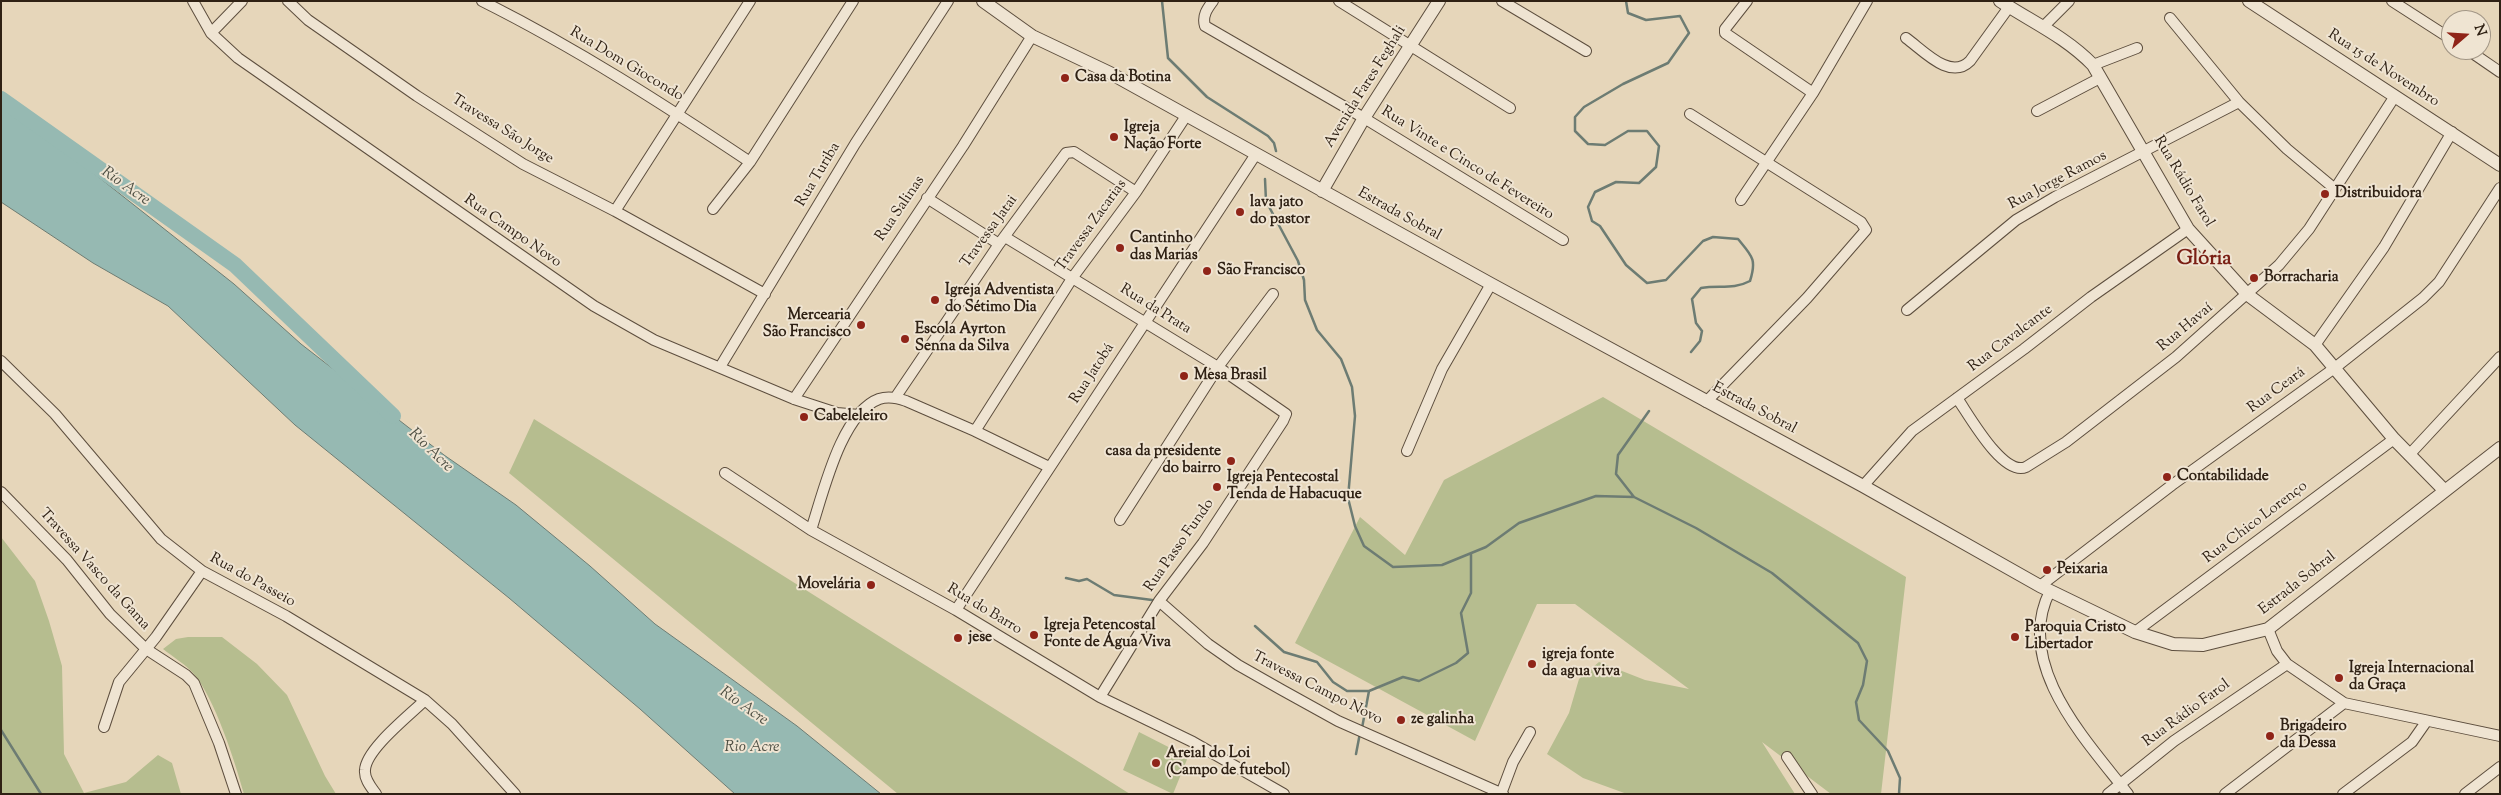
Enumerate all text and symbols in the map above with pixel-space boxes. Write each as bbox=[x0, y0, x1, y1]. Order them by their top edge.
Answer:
north arrow bbox=[2441, 10, 2491, 60]
text: N bbox=[2468, 22, 2491, 39]
street label: Avenida Fares Feghali bbox=[1321, 23, 1411, 151]
street label: Rua Dom Giocondo bbox=[566, 24, 686, 106]
street label: Rua 15 de Novembro bbox=[2324, 26, 2442, 112]
place label: Casa da Botina bbox=[1075, 69, 1171, 87]
marker: Casa da Botina bbox=[1059, 72, 1071, 84]
street label: Travessa São Jorge bbox=[447, 91, 557, 169]
street label: Rua Vinte e Cinco de Fevereiro bbox=[1377, 103, 1557, 225]
place label: Igreja Nação Forte bbox=[1124, 119, 1202, 154]
marker: Igreja Nação Forte bbox=[1108, 131, 1120, 143]
street label: Rua Rádio Farol bbox=[2149, 133, 2217, 231]
street label: Rua Turiba bbox=[793, 140, 845, 210]
street label: Rua Jorge Ramos bbox=[2006, 148, 2110, 214]
water label: Río Acre bbox=[97, 163, 153, 211]
street label: Rua Salinas bbox=[873, 173, 929, 245]
street label: Travessa Zacarias bbox=[1053, 177, 1131, 275]
street label: Estrada Sobral bbox=[1354, 185, 1444, 245]
place label: Distribuidora bbox=[2335, 185, 2422, 203]
marker: Distribuidora bbox=[2319, 188, 2331, 200]
street label: Rua Campo Novo bbox=[460, 192, 564, 272]
street label: Travessa Jatai bbox=[958, 192, 1022, 272]
place label: lava jato do pastor bbox=[1250, 194, 1310, 229]
marker: lava jato do pastor bbox=[1234, 206, 1246, 218]
place label: Cantinho das Marias bbox=[1130, 230, 1198, 265]
marker: Cantinho das Marias bbox=[1114, 242, 1126, 254]
district label: Glória bbox=[2176, 249, 2232, 273]
place label: São Francisco bbox=[1217, 262, 1305, 280]
marker: São Francisco bbox=[1201, 265, 1213, 277]
place label: Borracharia bbox=[2264, 269, 2339, 287]
marker: Borracharia bbox=[2248, 272, 2260, 284]
street label: Rua da Prata bbox=[1116, 281, 1194, 339]
place label: Igreja Adventista do Sétimo Dia bbox=[945, 282, 1054, 317]
marker: Igreja Adventista do Sétimo Dia bbox=[929, 294, 941, 306]
street label: Rua Havaí bbox=[2155, 300, 2217, 356]
street label: Rua Cavalcante bbox=[1965, 301, 2057, 377]
place label: Mercearia São Francisco bbox=[763, 307, 851, 342]
marker: Mercearia São Francisco bbox=[855, 319, 867, 331]
place label: Escola Ayrton Senna da Silva bbox=[915, 321, 1009, 356]
marker: Escola Ayrton Senna da Silva bbox=[899, 333, 911, 345]
street label: Rua Jatobá bbox=[1067, 340, 1119, 408]
street label: Rua Ceará bbox=[2245, 364, 2309, 418]
place label: Mesa Brasil bbox=[1194, 367, 1267, 385]
marker: Mesa Brasil bbox=[1178, 370, 1190, 382]
street label: Estrada Sobral bbox=[1709, 379, 1799, 439]
place label: Cabeleleiro bbox=[814, 408, 888, 426]
marker: Cabeleleiro bbox=[798, 411, 810, 423]
water label: Río Acre bbox=[404, 425, 456, 477]
place label: casa da presidente do bairro bbox=[1106, 443, 1221, 478]
marker: casa da presidente do bairro bbox=[1225, 455, 1237, 467]
place label: Contabilidade bbox=[2177, 468, 2269, 486]
place label: Igreja Pentecostal Tenda de Habacuque bbox=[1227, 469, 1362, 504]
marker: Contabilidade bbox=[2161, 471, 2173, 483]
street label: Rua Chico Lorenço bbox=[2200, 478, 2312, 568]
marker: Igreja Pentecostal Tenda de Habacuque bbox=[1211, 481, 1223, 493]
street label: Rua Passo Fundo bbox=[1141, 496, 1219, 596]
street label: Travessa Vasco da Gama bbox=[35, 506, 153, 634]
street label: Estrada Sobral bbox=[2256, 548, 2340, 620]
street label: Rua do Passeio bbox=[206, 550, 298, 612]
place label: Peixaria bbox=[2057, 561, 2108, 579]
marker: Peixaria bbox=[2041, 564, 2053, 576]
place label: Movelária bbox=[798, 576, 861, 594]
marker: Movelária bbox=[865, 579, 877, 591]
street label: Rua do Barro bbox=[943, 581, 1025, 639]
place label: Igreja Petencostal Fonte de Água Viva bbox=[1044, 617, 1171, 652]
place label: Paroquia Cristo Libertador bbox=[2025, 619, 2126, 654]
place label: jese bbox=[968, 629, 992, 647]
marker: Igreja Petencostal Fonte de Água Viva bbox=[1028, 629, 1040, 641]
marker: Paroquia Cristo Libertador bbox=[2009, 631, 2021, 643]
marker: jese bbox=[952, 632, 964, 644]
place label: igreja fonte da agua viva bbox=[1542, 646, 1620, 681]
street label: Travessa Campo Novo bbox=[1249, 648, 1385, 730]
marker: igreja fonte da agua viva bbox=[1526, 658, 1538, 670]
place label: Igreja Internacional da Graça bbox=[2349, 660, 2474, 695]
marker: Igreja Internacional da Graça bbox=[2333, 672, 2345, 684]
street label: Rua Rádio Farol bbox=[2140, 676, 2234, 752]
water label: Río Acre bbox=[715, 683, 771, 731]
place label: ze galinha bbox=[1411, 711, 1474, 729]
marker: ze galinha bbox=[1395, 714, 1407, 726]
place label: Brigadeiro da Dessa bbox=[2280, 718, 2347, 753]
marker: Brigadeiro da Dessa bbox=[2264, 730, 2276, 742]
water label: Rio Acre bbox=[725, 738, 779, 758]
place label: Areial do Loi (Campo de futebol) bbox=[1166, 745, 1290, 780]
marker: Areial do Loi (Campo de futebol) bbox=[1150, 757, 1162, 769]

